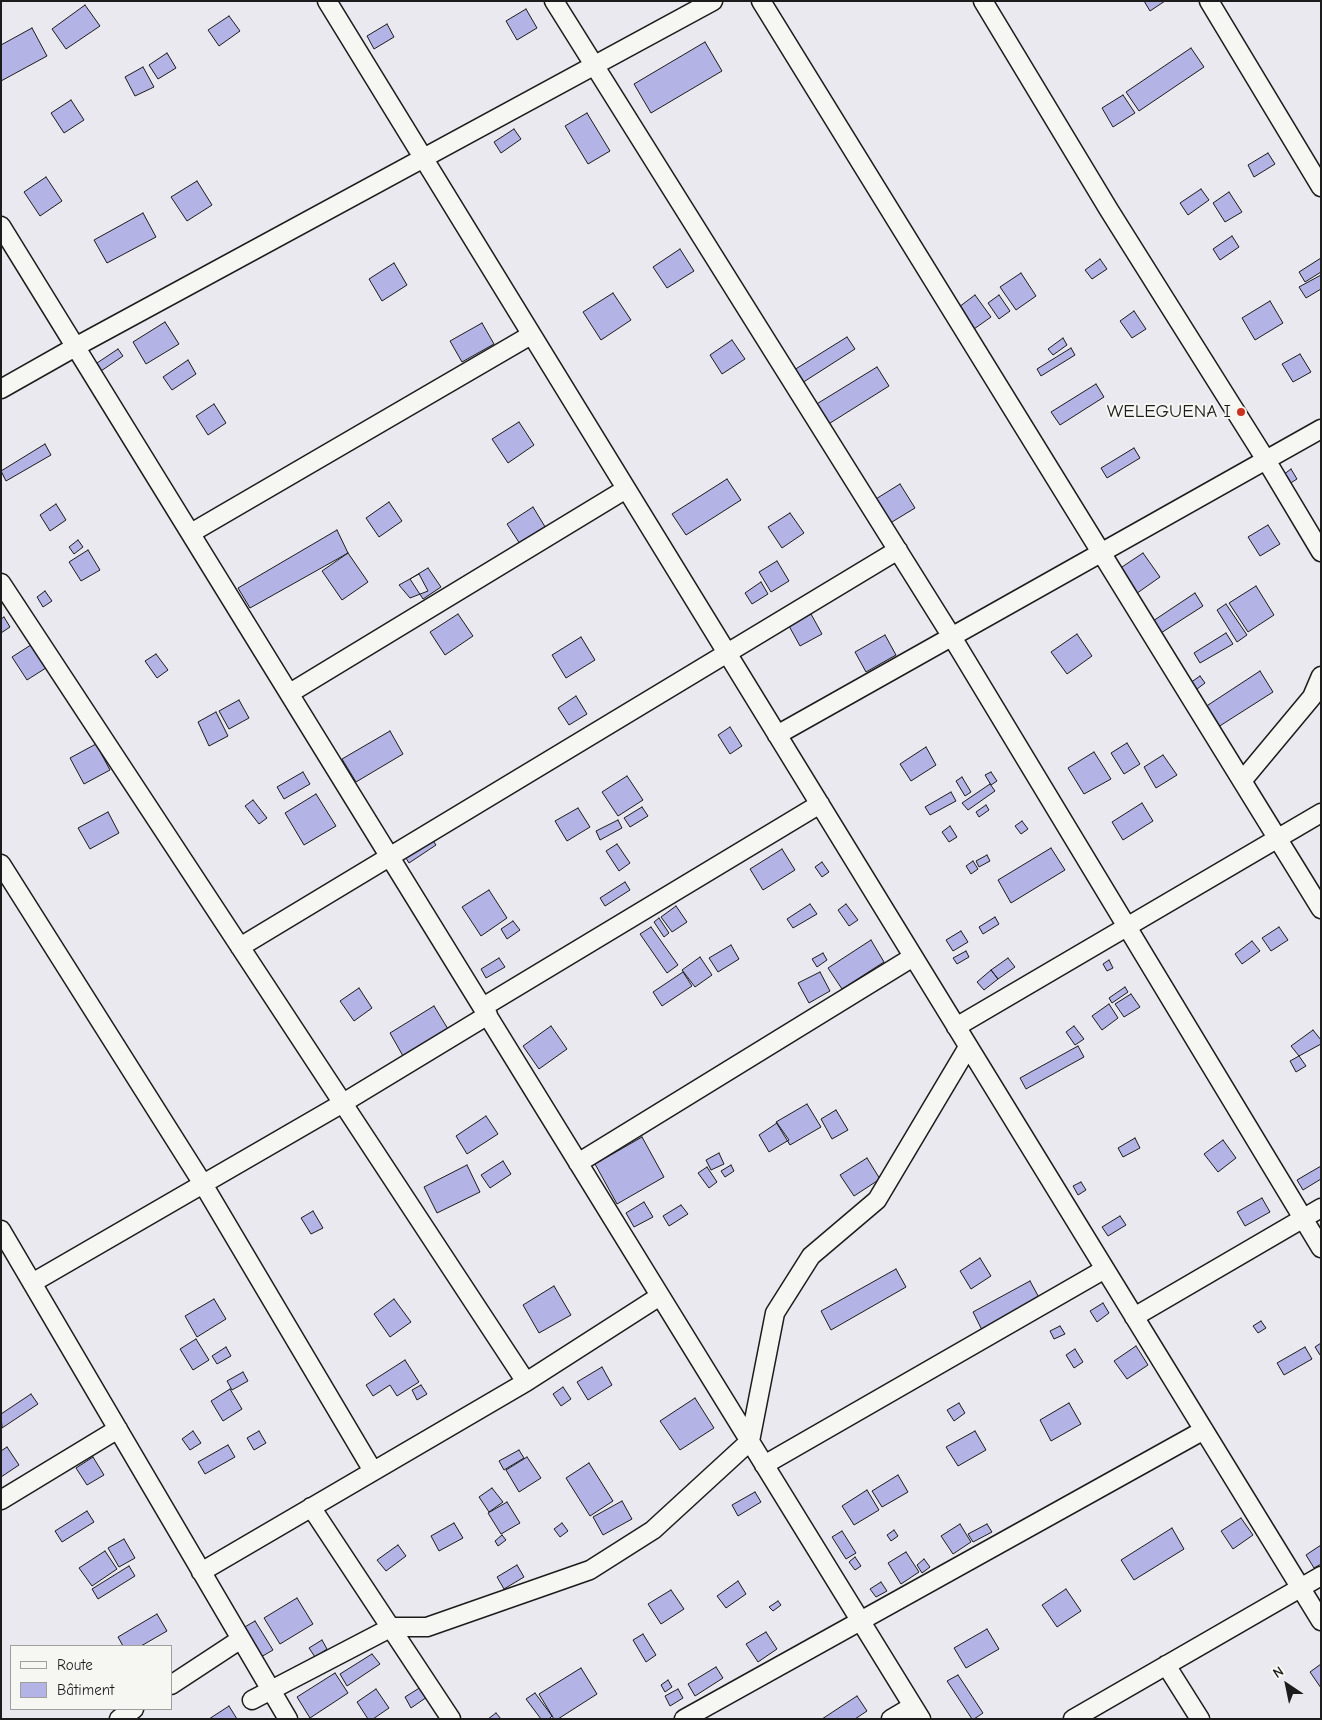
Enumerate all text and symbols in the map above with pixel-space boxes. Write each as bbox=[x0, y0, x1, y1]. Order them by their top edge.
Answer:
place label: WELEGUENA I bbox=[1107, 401, 1231, 423]
marker: WELEGUENA I bbox=[1235, 406, 1247, 418]
legend bbox=[10, 1645, 172, 1710]
text: Route bbox=[57, 1656, 93, 1674]
north arrow bbox=[1262, 1660, 1312, 1710]
text: N bbox=[1270, 1663, 1287, 1682]
text: Bâtiment bbox=[57, 1681, 114, 1699]

